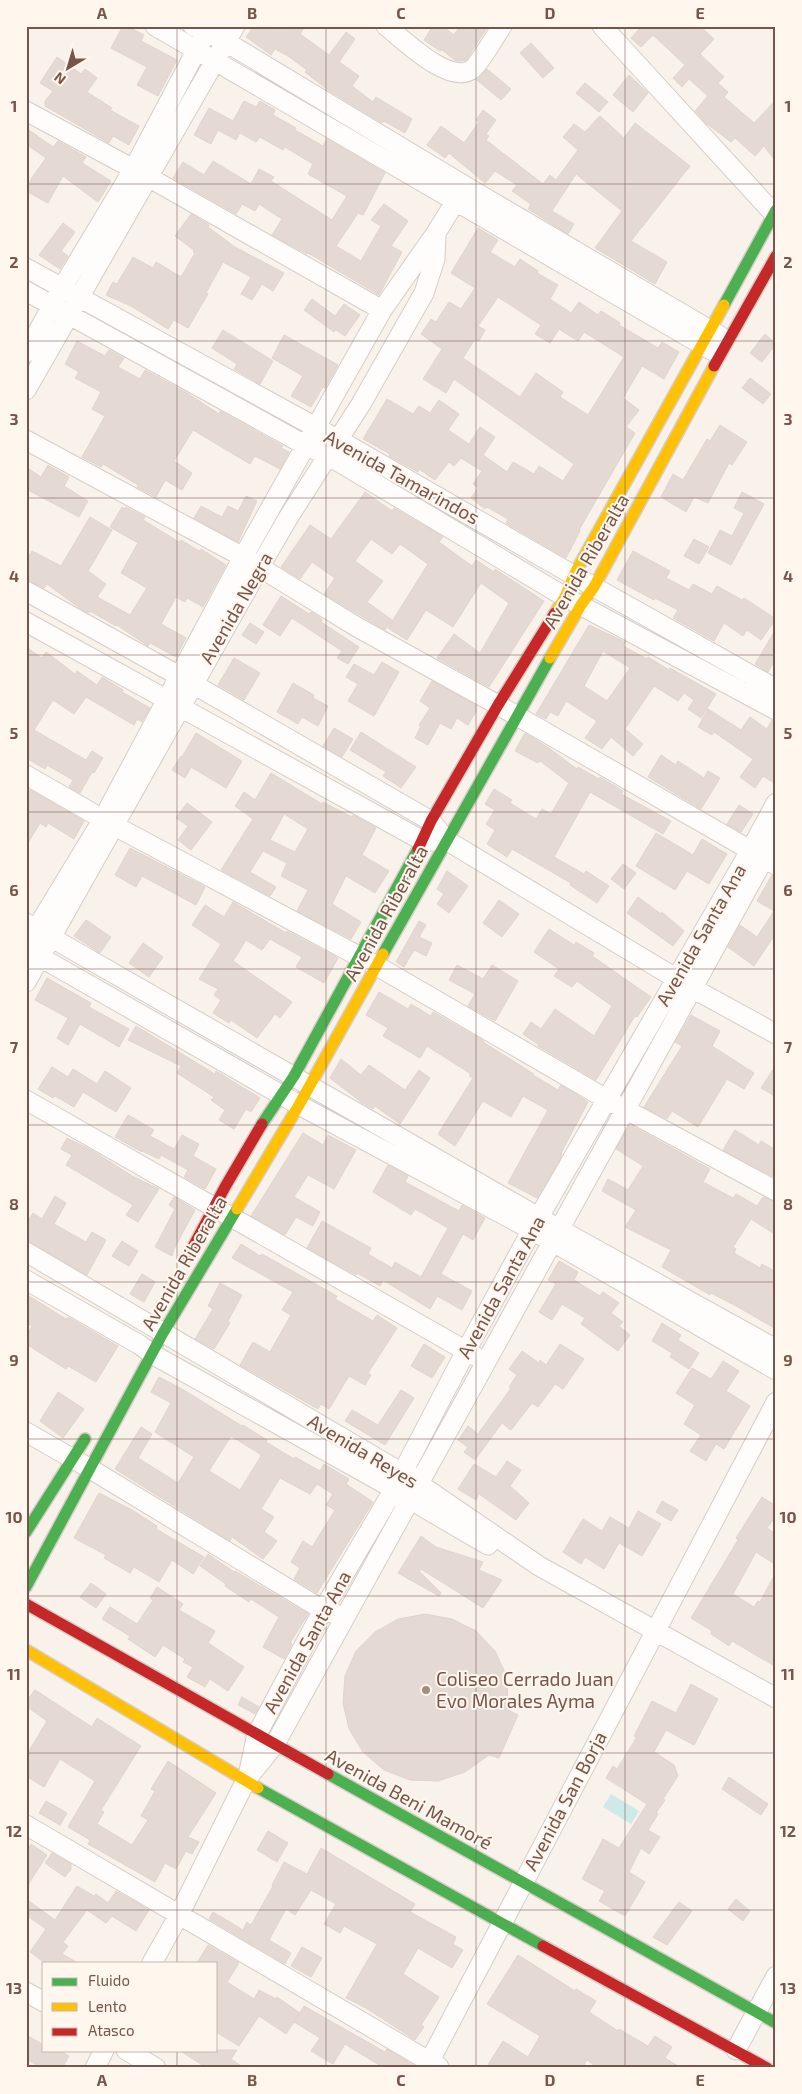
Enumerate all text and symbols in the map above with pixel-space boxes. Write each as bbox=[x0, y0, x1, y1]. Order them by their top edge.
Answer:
text: A bbox=[97, 3, 108, 22]
text: B bbox=[247, 3, 257, 22]
text: C bbox=[396, 3, 406, 22]
text: D bbox=[545, 3, 556, 22]
text: E bbox=[695, 3, 705, 22]
north arrow bbox=[42, 42, 92, 92]
text: N bbox=[50, 69, 69, 88]
text: 1 bbox=[11, 96, 17, 115]
text: 1 bbox=[785, 96, 791, 115]
text: 2 bbox=[9, 252, 19, 271]
text: 2 bbox=[783, 252, 793, 271]
text: 3 bbox=[9, 409, 19, 428]
text: 3 bbox=[783, 409, 793, 428]
street label: Avenida Tamarindos bbox=[321, 424, 484, 529]
street label: Avenida Riberalta bbox=[538, 489, 633, 632]
street label: Avenida Negra bbox=[194, 548, 277, 668]
text: 4 bbox=[9, 566, 19, 585]
text: 4 bbox=[783, 566, 793, 585]
text: 5 bbox=[10, 723, 19, 742]
text: 5 bbox=[784, 723, 793, 742]
street label: Avenida Riberalta bbox=[339, 841, 432, 985]
street label: Avenida Santa Ana bbox=[651, 860, 750, 1010]
text: 6 bbox=[9, 880, 19, 899]
text: 6 bbox=[783, 880, 793, 899]
text: 7 bbox=[10, 1037, 19, 1056]
text: 7 bbox=[784, 1037, 793, 1056]
street label: Avenida Riberalta bbox=[136, 1191, 231, 1334]
text: 8 bbox=[9, 1194, 19, 1213]
text: 8 bbox=[783, 1194, 793, 1213]
street label: Avenida Santa Ana bbox=[452, 1211, 549, 1362]
text: 9 bbox=[9, 1350, 19, 1369]
text: 9 bbox=[783, 1350, 793, 1369]
street label: Avenida Reyes bbox=[304, 1409, 423, 1492]
text: 10 bbox=[5, 1507, 23, 1526]
text: 10 bbox=[779, 1507, 797, 1526]
street label: Avenida Santa Ana bbox=[258, 1566, 355, 1717]
text: 11 bbox=[7, 1664, 21, 1683]
text: 11 bbox=[781, 1664, 795, 1683]
place label: Coliseo Cerrado Juan Evo Morales Ayma bbox=[436, 1667, 614, 1712]
marker: Coliseo Cerrado Juan Evo Morales Ayma bbox=[420, 1684, 432, 1696]
street label: Avenida San Borja bbox=[518, 1727, 611, 1874]
street label: Avenida Beni Mamoré bbox=[322, 1743, 497, 1854]
text: 12 bbox=[6, 1821, 22, 1840]
text: 12 bbox=[780, 1821, 796, 1840]
legend bbox=[42, 1962, 218, 2052]
text: Fluido bbox=[88, 1971, 130, 1989]
text: 13 bbox=[6, 1978, 22, 1997]
text: 13 bbox=[780, 1978, 796, 1997]
text: Lento bbox=[88, 1997, 127, 2015]
text: Atasco bbox=[88, 2021, 134, 2039]
text: A bbox=[97, 2070, 108, 2089]
text: B bbox=[247, 2070, 257, 2089]
text: C bbox=[396, 2070, 406, 2089]
text: D bbox=[545, 2070, 556, 2089]
text: E bbox=[695, 2070, 705, 2089]

